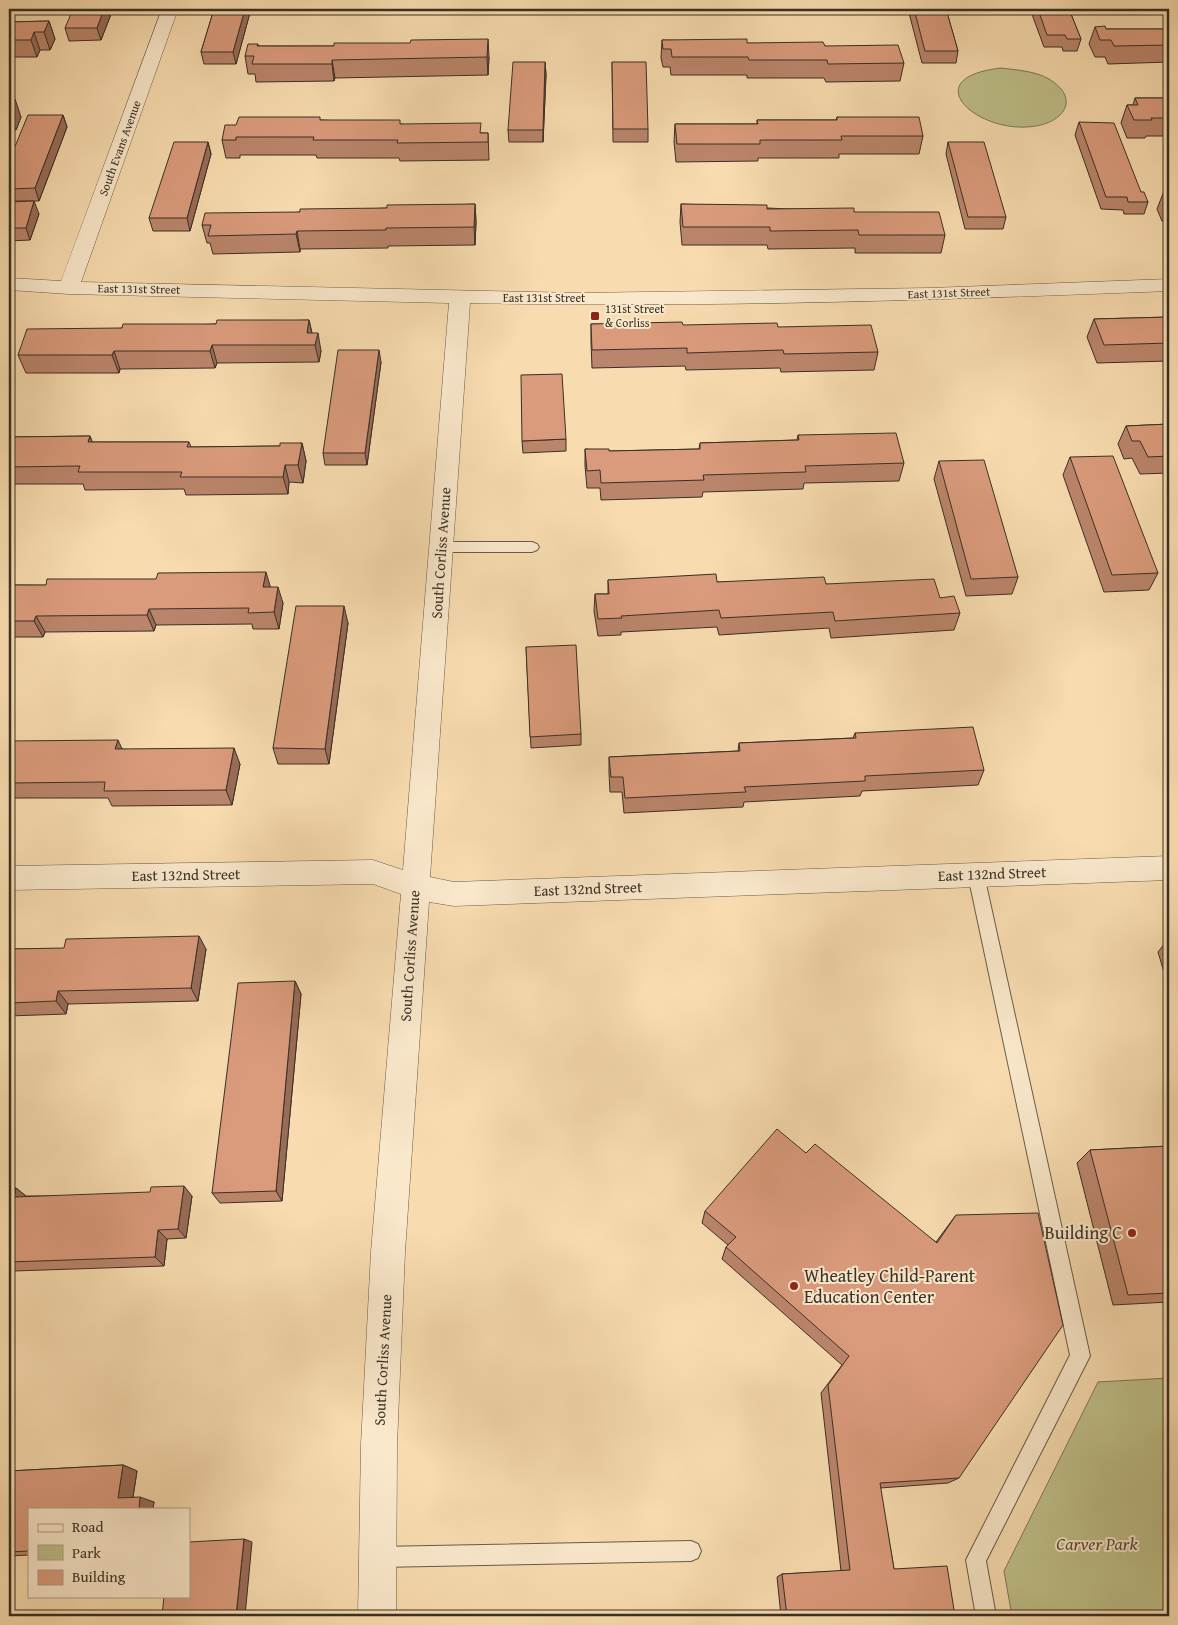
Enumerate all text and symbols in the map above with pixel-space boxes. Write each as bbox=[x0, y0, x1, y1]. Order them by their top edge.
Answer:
street label: South Evans Avenue bbox=[94, 97, 145, 198]
street label: East 131st Street bbox=[98, 279, 181, 298]
street label: East 131st Street bbox=[907, 283, 991, 302]
street label: East 131st Street bbox=[503, 289, 586, 306]
place label: 131st Street & Corliss bbox=[605, 300, 665, 331]
marker: 131st Street & Corliss bbox=[589, 310, 601, 322]
street label: South Corliss Avenue bbox=[425, 486, 456, 619]
street label: East 132nd Street bbox=[937, 861, 1047, 886]
street label: East 132nd Street bbox=[132, 863, 241, 886]
street label: East 132nd Street bbox=[533, 876, 643, 901]
street label: South Corliss Avenue bbox=[394, 889, 425, 1022]
place label: Building C bbox=[1044, 1219, 1122, 1246]
marker: Building C bbox=[1126, 1227, 1138, 1239]
place label: Wheatley Child-Parent Education Center bbox=[804, 1262, 976, 1310]
marker: Wheatley Child-Parent Education Center bbox=[788, 1280, 800, 1292]
street label: South Corliss Avenue bbox=[369, 1294, 396, 1426]
legend bbox=[28, 1508, 190, 1598]
text: Road bbox=[72, 1516, 103, 1537]
park label: Carver Park bbox=[1056, 1530, 1139, 1557]
text: Park bbox=[72, 1542, 101, 1563]
text: Building bbox=[72, 1566, 126, 1587]

